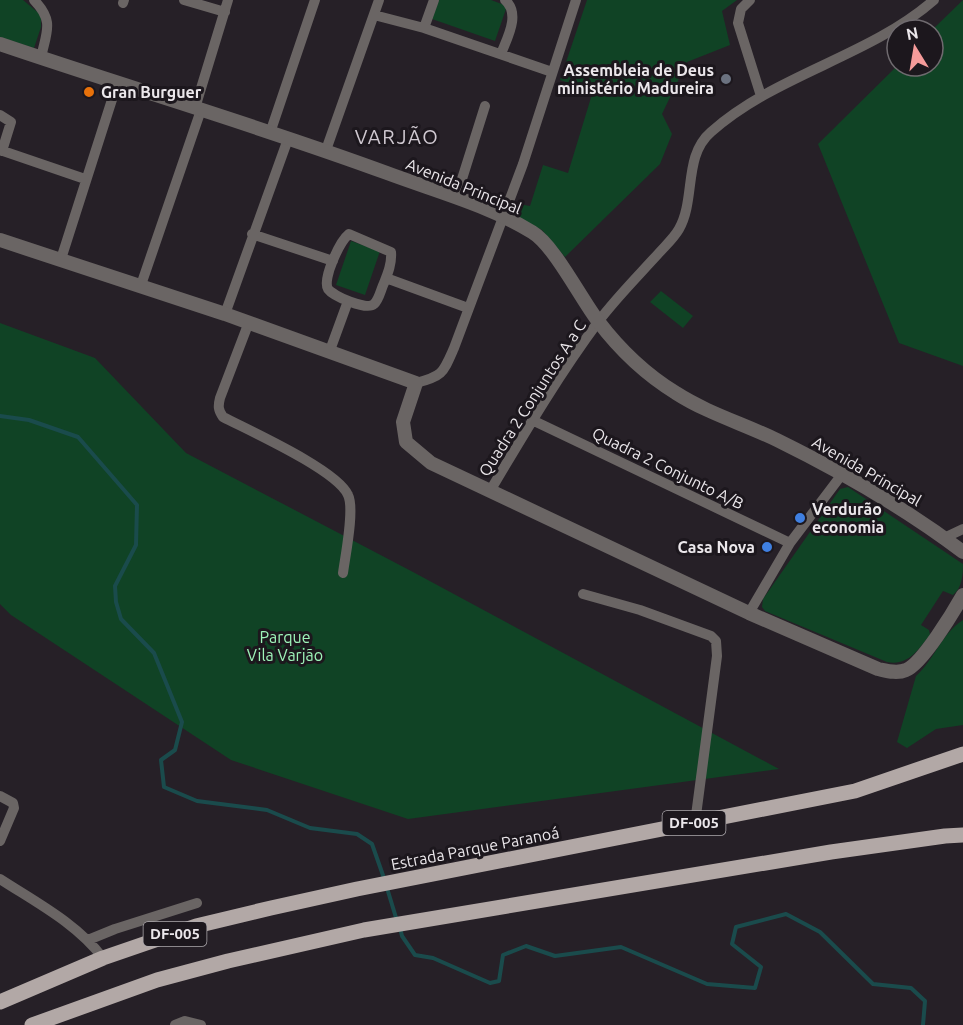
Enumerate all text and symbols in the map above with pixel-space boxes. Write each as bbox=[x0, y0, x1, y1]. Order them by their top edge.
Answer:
north arrow bbox=[885, 18, 945, 78]
text: N bbox=[905, 23, 920, 43]
place label: Assembleia de Deus ministério Madureira bbox=[557, 61, 714, 97]
marker: Assembleia de Deus ministério Madureira bbox=[719, 72, 733, 86]
place label: Gran Burguer bbox=[101, 83, 202, 101]
marker: Gran Burguer bbox=[82, 85, 96, 99]
district label: VARJÃO bbox=[355, 125, 439, 148]
street label: Avenida Principal bbox=[404, 155, 524, 217]
street label: Quadra 2 Conjuntos A a C bbox=[475, 317, 589, 479]
street label: Quadra 2 Conjunto A/B bbox=[589, 423, 747, 513]
street label: Avenida Principal bbox=[809, 432, 925, 510]
place label: Verdurão economia bbox=[812, 500, 884, 536]
marker: Verdurão economia bbox=[793, 511, 807, 525]
place label: Casa Nova bbox=[677, 538, 755, 556]
marker: Casa Nova bbox=[760, 540, 774, 554]
park label: Parque Vila Varjão bbox=[247, 628, 323, 664]
road number: DF-005 bbox=[662, 811, 726, 835]
street label: Estrada Parque Paranoá bbox=[389, 823, 561, 873]
road number: DF-005 bbox=[144, 922, 207, 946]

